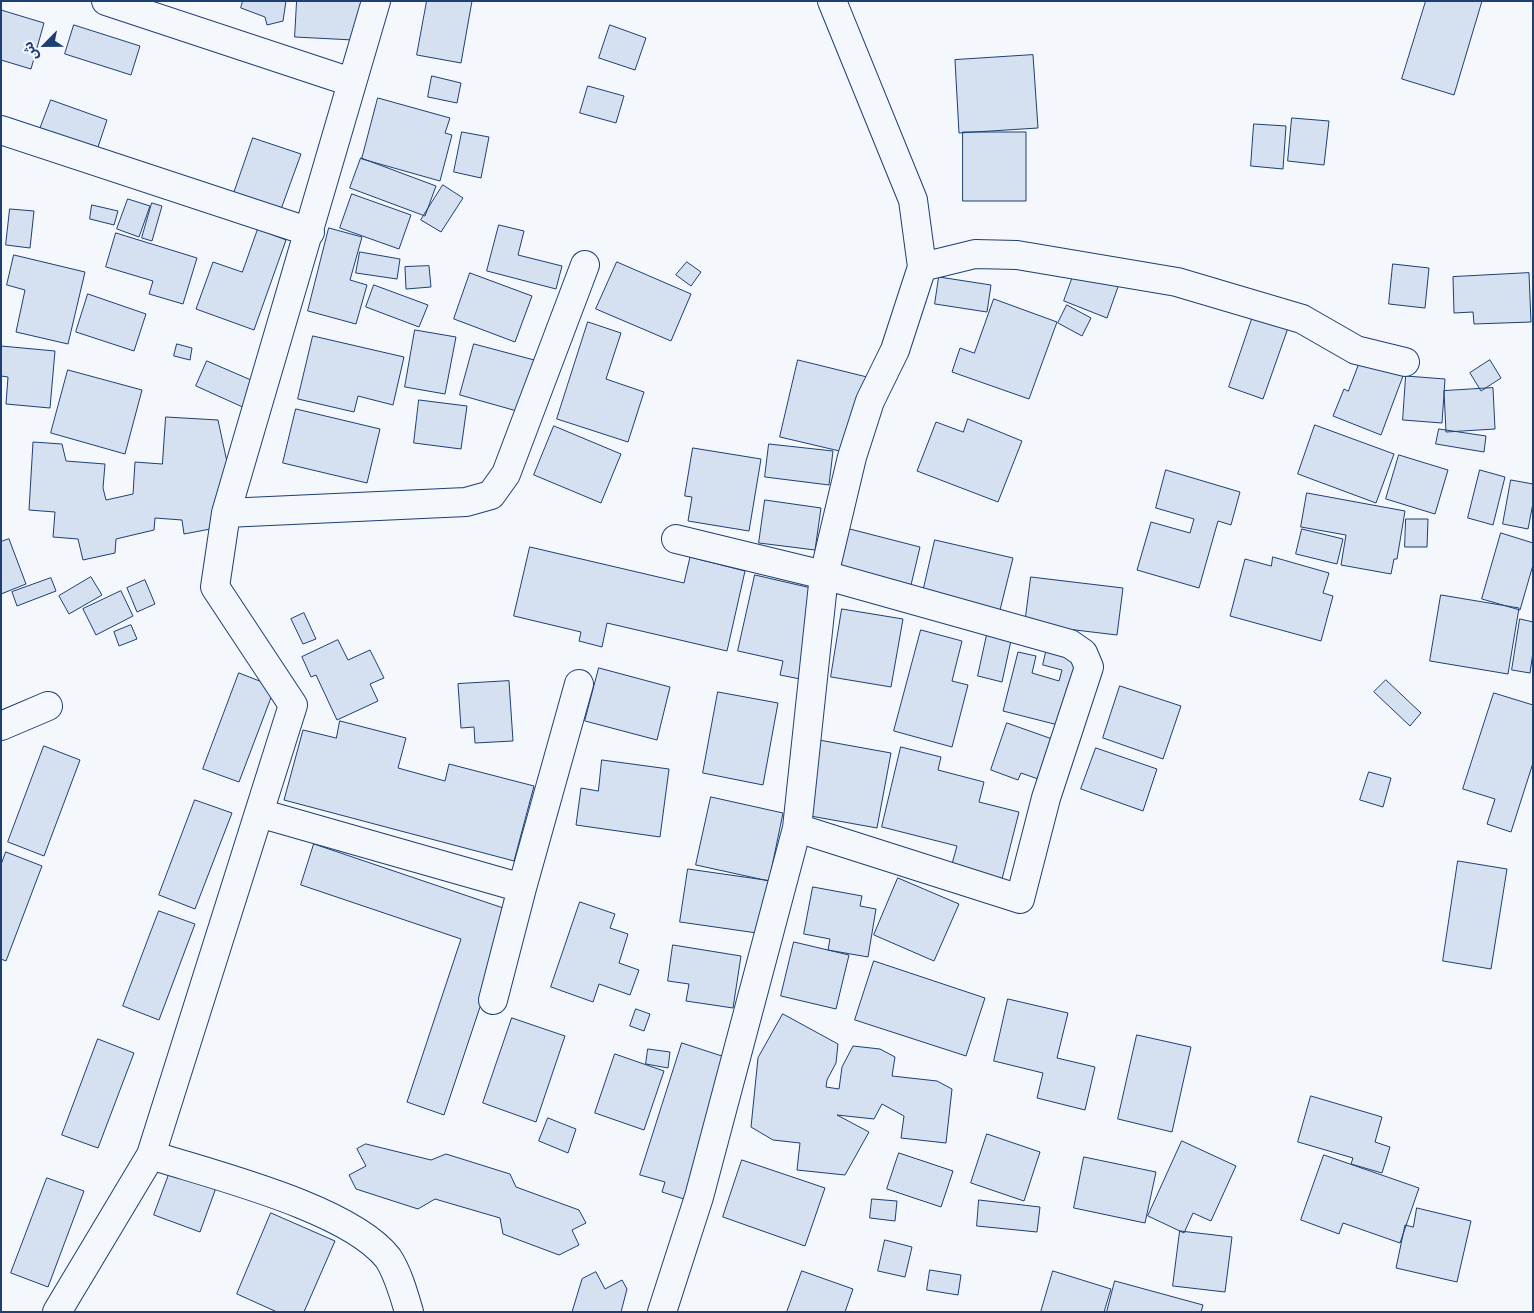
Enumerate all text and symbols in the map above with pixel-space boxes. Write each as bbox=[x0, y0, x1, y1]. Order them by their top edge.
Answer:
north arrow bbox=[20, 20, 70, 70]
text: ش bbox=[19, 39, 42, 63]

